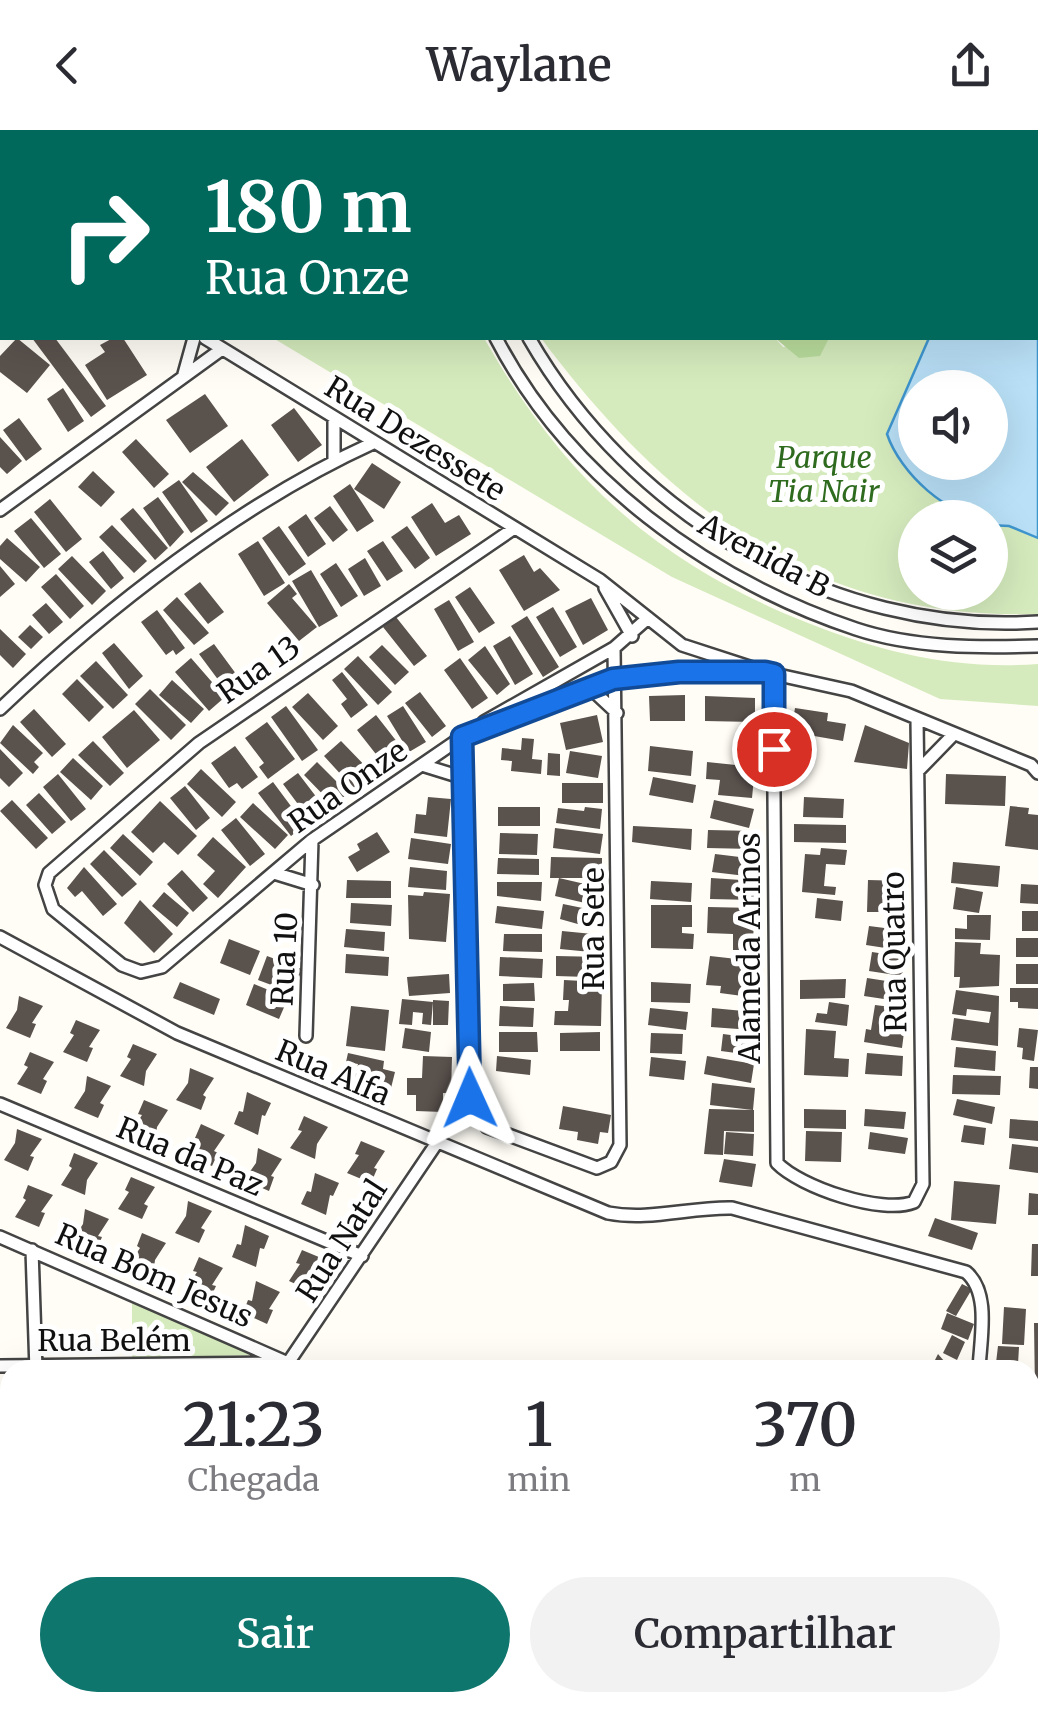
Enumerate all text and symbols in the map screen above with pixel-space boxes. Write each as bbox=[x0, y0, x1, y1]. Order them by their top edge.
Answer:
text: Waylane bbox=[426, 37, 612, 93]
icon: back bbox=[40, 38, 95, 93]
icon: share bbox=[943, 38, 998, 93]
text: 180 m bbox=[205, 163, 412, 251]
icon: right bbox=[40, 170, 170, 300]
text: Rua Onze bbox=[205, 250, 409, 306]
street label: Rua Dezessete bbox=[318, 368, 513, 509]
map controls bbox=[898, 370, 1008, 610]
button: sound bbox=[898, 370, 1008, 480]
park label: Parque Tia Nair bbox=[768, 438, 881, 510]
button: layers bbox=[898, 500, 1008, 610]
street label: Avenida B bbox=[692, 504, 836, 605]
street label: Rua 13 bbox=[210, 627, 307, 711]
pin bbox=[732, 707, 817, 792]
icon: arrive bbox=[747, 722, 802, 777]
street label: Rua Onze bbox=[281, 732, 414, 841]
street label: Alameda Arinos bbox=[730, 833, 768, 1064]
street label: Rua Sete bbox=[574, 867, 612, 991]
street label: Rua Quatro bbox=[874, 871, 914, 1033]
street label: Rua 10 bbox=[263, 911, 305, 1007]
street label: Rua Alfa bbox=[270, 1031, 396, 1113]
position arrow bbox=[418, 1046, 522, 1150]
street label: Rua da Paz bbox=[111, 1108, 269, 1204]
street label: Rua Natal bbox=[287, 1172, 395, 1309]
street label: Rua Bom Jesus bbox=[50, 1215, 259, 1336]
street label: Rua Belém bbox=[37, 1321, 191, 1359]
text: 21:23 bbox=[183, 1387, 325, 1462]
text: 1 bbox=[525, 1387, 553, 1462]
text: 370 bbox=[753, 1387, 857, 1462]
text: Chegada bbox=[188, 1460, 320, 1500]
text: min bbox=[507, 1460, 571, 1500]
text: m bbox=[789, 1460, 821, 1500]
button: Sair bbox=[40, 1577, 510, 1692]
button: Compartilhar bbox=[530, 1577, 1000, 1692]

